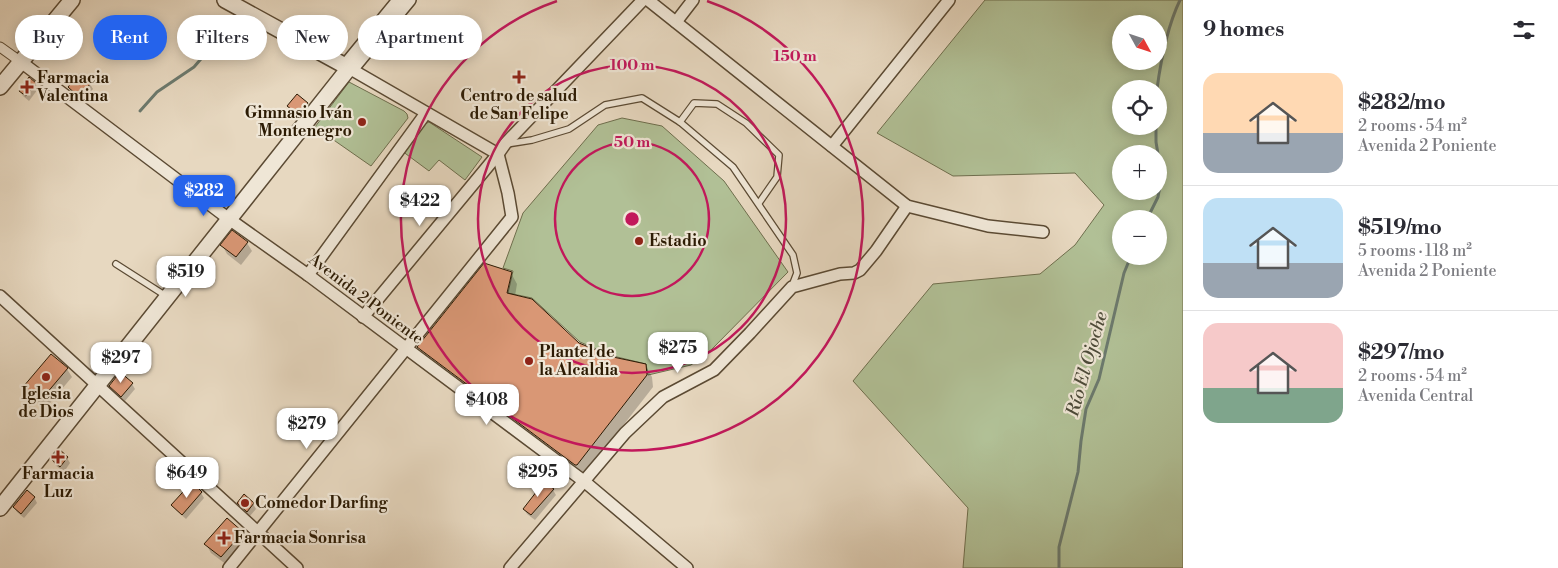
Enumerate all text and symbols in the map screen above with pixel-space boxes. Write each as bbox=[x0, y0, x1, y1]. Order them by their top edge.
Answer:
chip: Buy bbox=[15, 15, 83, 60]
chip: Rent bbox=[93, 15, 167, 60]
chip: Filters bbox=[177, 15, 267, 60]
chip: New bbox=[277, 15, 348, 60]
chip: Apartment bbox=[358, 15, 482, 60]
north arrow bbox=[1112, 15, 1168, 70]
map controls bbox=[1112, 15, 1167, 265]
icon: filters bbox=[1510, 16, 1538, 44]
text: 9 homes bbox=[1203, 17, 1284, 43]
text: 150 m bbox=[773, 47, 817, 66]
text: 100 m bbox=[610, 56, 655, 75]
place label: Farmacia Valentina bbox=[36, 68, 110, 106]
marker: Centro de salud de San Felipe bbox=[512, 70, 526, 84]
button: locate bbox=[1112, 80, 1167, 135]
marker: Farmacia Valentina bbox=[21, 81, 33, 93]
place label: Centro de salud de San Felipe bbox=[460, 86, 578, 124]
text: $282/mo bbox=[1358, 90, 1446, 116]
icon: home bbox=[1243, 93, 1303, 153]
place label: Gimnasio Iván Montenegro bbox=[245, 103, 352, 141]
marker: Gimnasio Iván Montenegro bbox=[356, 116, 368, 128]
text: 2 rooms · 54 m² bbox=[1358, 116, 1467, 136]
text: 50 m bbox=[614, 133, 650, 152]
text: Avenida 2 Poniente bbox=[1358, 136, 1497, 156]
button: + bbox=[1112, 145, 1167, 200]
pin: $282 bbox=[174, 174, 234, 217]
text: $282 bbox=[184, 181, 224, 201]
pin: $422 bbox=[390, 184, 450, 227]
text: $422 bbox=[400, 191, 440, 211]
centre of rings bbox=[623, 210, 641, 228]
button: − bbox=[1112, 210, 1167, 265]
text: $519/mo bbox=[1358, 215, 1442, 241]
icon: home bbox=[1243, 218, 1303, 278]
place label: Estadio bbox=[649, 231, 707, 251]
marker: Estadio bbox=[633, 235, 645, 247]
text: 5 rooms · 118 m² bbox=[1358, 241, 1472, 261]
street label: Avenida 2 Poniente bbox=[304, 249, 427, 349]
pin: $519 bbox=[156, 256, 216, 298]
text: Avenida 2 Poniente bbox=[1358, 261, 1497, 281]
text: $519 bbox=[168, 262, 204, 282]
water label: Río El Ojoche bbox=[1061, 308, 1113, 420]
pin: $275 bbox=[648, 332, 708, 374]
text: $275 bbox=[659, 338, 697, 358]
text: $297/mo bbox=[1358, 340, 1445, 366]
pin: $297 bbox=[91, 342, 151, 384]
place label: Plantel de la Alcaldia bbox=[539, 342, 619, 380]
icon: home bbox=[1243, 343, 1303, 403]
text: $297 bbox=[101, 348, 141, 368]
marker: Plantel de la Alcaldia bbox=[523, 355, 535, 367]
text: 2 rooms · 54 m² bbox=[1358, 366, 1467, 386]
marker: Iglesia de Dios bbox=[40, 371, 52, 383]
place label: Iglesia de Dios bbox=[18, 384, 74, 422]
pin: $408 bbox=[457, 384, 517, 426]
text: Avenida Central bbox=[1358, 386, 1473, 406]
text: $408 bbox=[466, 390, 508, 410]
pin: $279 bbox=[277, 408, 337, 450]
text: $279 bbox=[288, 414, 326, 434]
marker: Farmacia Luz bbox=[52, 451, 64, 463]
pin: $649 bbox=[157, 456, 217, 499]
pin: $295 bbox=[508, 456, 568, 498]
text: $295 bbox=[518, 462, 558, 482]
text: $649 bbox=[167, 463, 207, 483]
place label: Farmacia Luz bbox=[22, 464, 94, 502]
place label: Comedor Darfing bbox=[255, 493, 389, 513]
marker: Comedor Darfing bbox=[239, 497, 251, 509]
place label: Farmacia Sonrisa bbox=[234, 528, 366, 548]
marker: Farmacia Sonrisa bbox=[218, 532, 230, 544]

